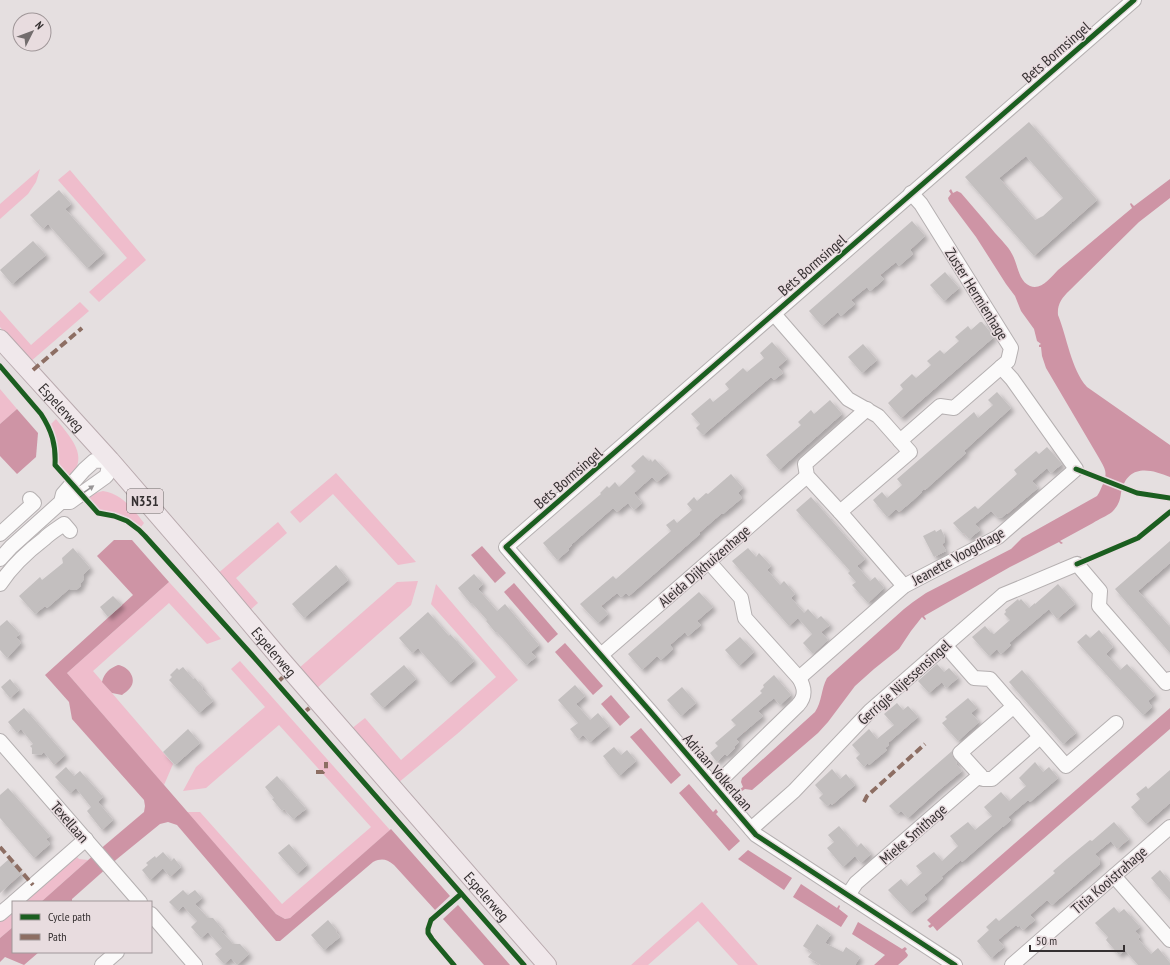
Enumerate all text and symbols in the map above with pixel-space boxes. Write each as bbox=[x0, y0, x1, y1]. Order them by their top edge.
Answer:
north arrow bbox=[12, 12, 52, 52]
street label: Bets Bormsingel bbox=[1018, 17, 1094, 87]
text: N bbox=[32, 18, 47, 32]
street label: Bets Bormsingel bbox=[774, 230, 850, 300]
street label: Zuster Hermienhage bbox=[941, 245, 1013, 343]
street label: Espelerweg bbox=[35, 379, 89, 435]
street label: Bets Bormsingel bbox=[530, 443, 606, 513]
one-way arrow bbox=[84, 485, 94, 493]
road number: N351 bbox=[127, 489, 163, 513]
street label: Aleida Dijkhuizenhage bbox=[654, 521, 754, 611]
street label: Jeanette Voogdhage bbox=[907, 523, 1008, 590]
street label: Espelerweg bbox=[248, 623, 301, 680]
street label: Gerrigje Nijessensingel bbox=[853, 635, 955, 729]
street label: Adriaan Volkerlaan bbox=[679, 729, 757, 815]
street label: Texellaan bbox=[47, 797, 93, 847]
street label: Mieke Smithage bbox=[875, 800, 951, 868]
street label: Titia Kooistrahage bbox=[1067, 842, 1151, 918]
street label: Espelerweg bbox=[460, 867, 514, 925]
legend bbox=[12, 901, 152, 953]
text: Cycle path bbox=[48, 909, 91, 924]
scale bar bbox=[1030, 927, 1124, 953]
text: Path bbox=[48, 929, 66, 944]
text: 50 m bbox=[1036, 933, 1057, 948]

